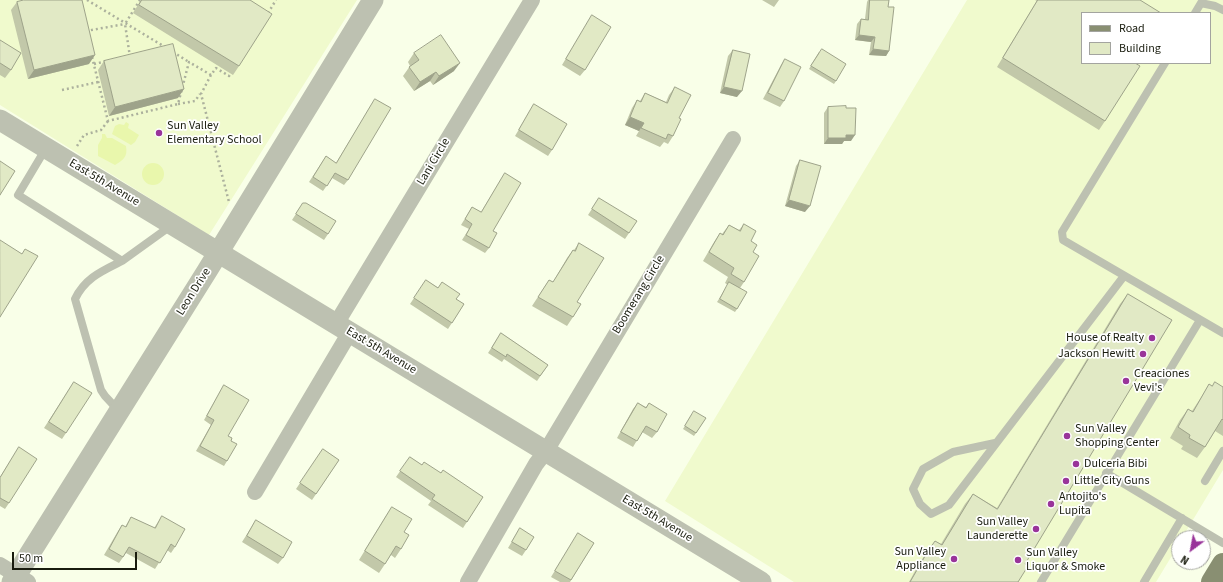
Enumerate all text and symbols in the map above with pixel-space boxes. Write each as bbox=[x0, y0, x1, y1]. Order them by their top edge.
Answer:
legend bbox=[1081, 12, 1211, 64]
text: Road bbox=[1119, 20, 1145, 37]
text: Building bbox=[1119, 40, 1161, 57]
place label: Sun Valley Elementary School bbox=[167, 119, 262, 147]
marker: Sun Valley Elementary School bbox=[154, 128, 164, 138]
street label: Lani Circle bbox=[414, 136, 454, 188]
street label: East 5th Avenue bbox=[66, 156, 142, 210]
street label: Boomerang Circle bbox=[610, 253, 668, 337]
street label: Leon Drive bbox=[174, 266, 214, 318]
street label: East 5th Avenue bbox=[343, 324, 419, 378]
place label: House of Realty bbox=[1066, 331, 1144, 345]
marker: House of Realty bbox=[1147, 333, 1157, 343]
place label: Jackson Hewitt bbox=[1058, 347, 1135, 361]
marker: Jackson Hewitt bbox=[1138, 349, 1148, 359]
place label: Creaciones Vevi's bbox=[1134, 367, 1189, 395]
marker: Creaciones Vevi's bbox=[1121, 376, 1131, 386]
place label: Sun Valley Shopping Center bbox=[1075, 422, 1159, 450]
marker: Sun Valley Shopping Center bbox=[1062, 431, 1072, 441]
place label: Dulceria Bibi bbox=[1084, 457, 1147, 471]
marker: Dulceria Bibi bbox=[1071, 459, 1081, 469]
place label: Little City Guns bbox=[1074, 474, 1149, 488]
marker: Little City Guns bbox=[1061, 476, 1071, 486]
place label: Antojito's Lupita bbox=[1059, 490, 1106, 518]
street label: East 5th Avenue bbox=[619, 492, 695, 546]
marker: Antojito's Lupita bbox=[1046, 499, 1056, 509]
place label: Sun Valley Launderette bbox=[967, 515, 1028, 543]
marker: Sun Valley Launderette bbox=[1031, 524, 1041, 534]
north arrow bbox=[1171, 530, 1211, 570]
scale bar bbox=[14, 544, 139, 570]
place label: Sun Valley Appliance bbox=[894, 545, 946, 573]
place label: Sun Valley Liquor & Smoke bbox=[1026, 546, 1105, 574]
text: 50 m bbox=[19, 550, 43, 567]
text: N bbox=[1178, 551, 1192, 568]
marker: Sun Valley Appliance bbox=[949, 554, 959, 564]
marker: Sun Valley Liquor & Smoke bbox=[1013, 555, 1023, 565]

